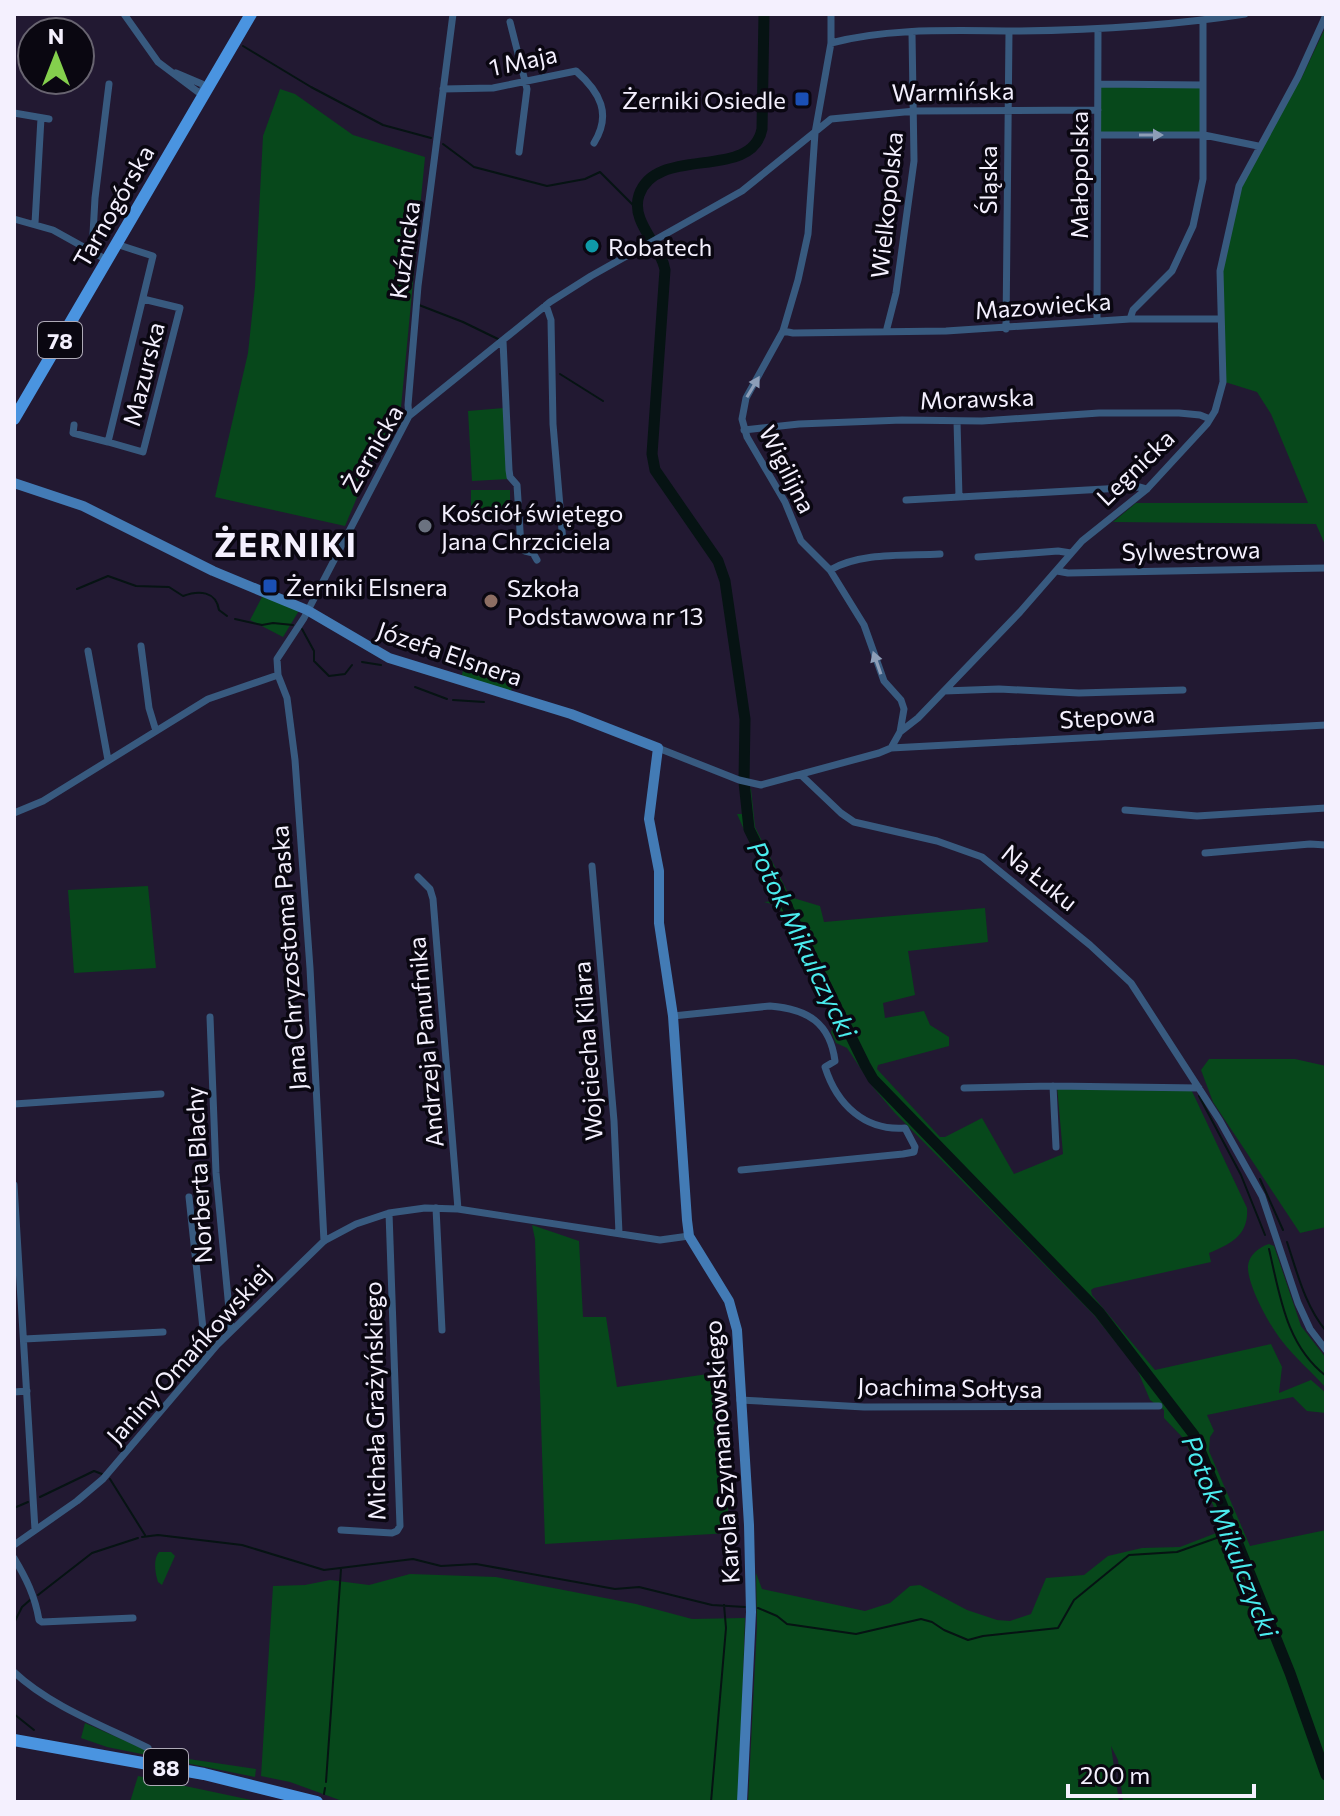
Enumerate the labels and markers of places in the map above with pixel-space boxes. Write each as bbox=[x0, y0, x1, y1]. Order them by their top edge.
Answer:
place label: Żerniki Osiedle bbox=[622, 85, 786, 114]
marker: Żerniki Osiedle bbox=[793, 90, 811, 108]
place label: Robatech bbox=[608, 232, 712, 261]
marker: Robatech bbox=[583, 237, 601, 255]
place label: Kościół świętego Jana Chrzciciela bbox=[441, 498, 623, 555]
marker: Kościół świętego Jana Chrzciciela bbox=[416, 517, 434, 535]
place label: Żerniki Elsnera bbox=[286, 572, 448, 601]
place label: Szkoła Podstawowa nr 13 bbox=[507, 573, 704, 630]
marker: Żerniki Elsnera bbox=[261, 577, 279, 595]
marker: Szkoła Podstawowa nr 13 bbox=[482, 592, 500, 610]

